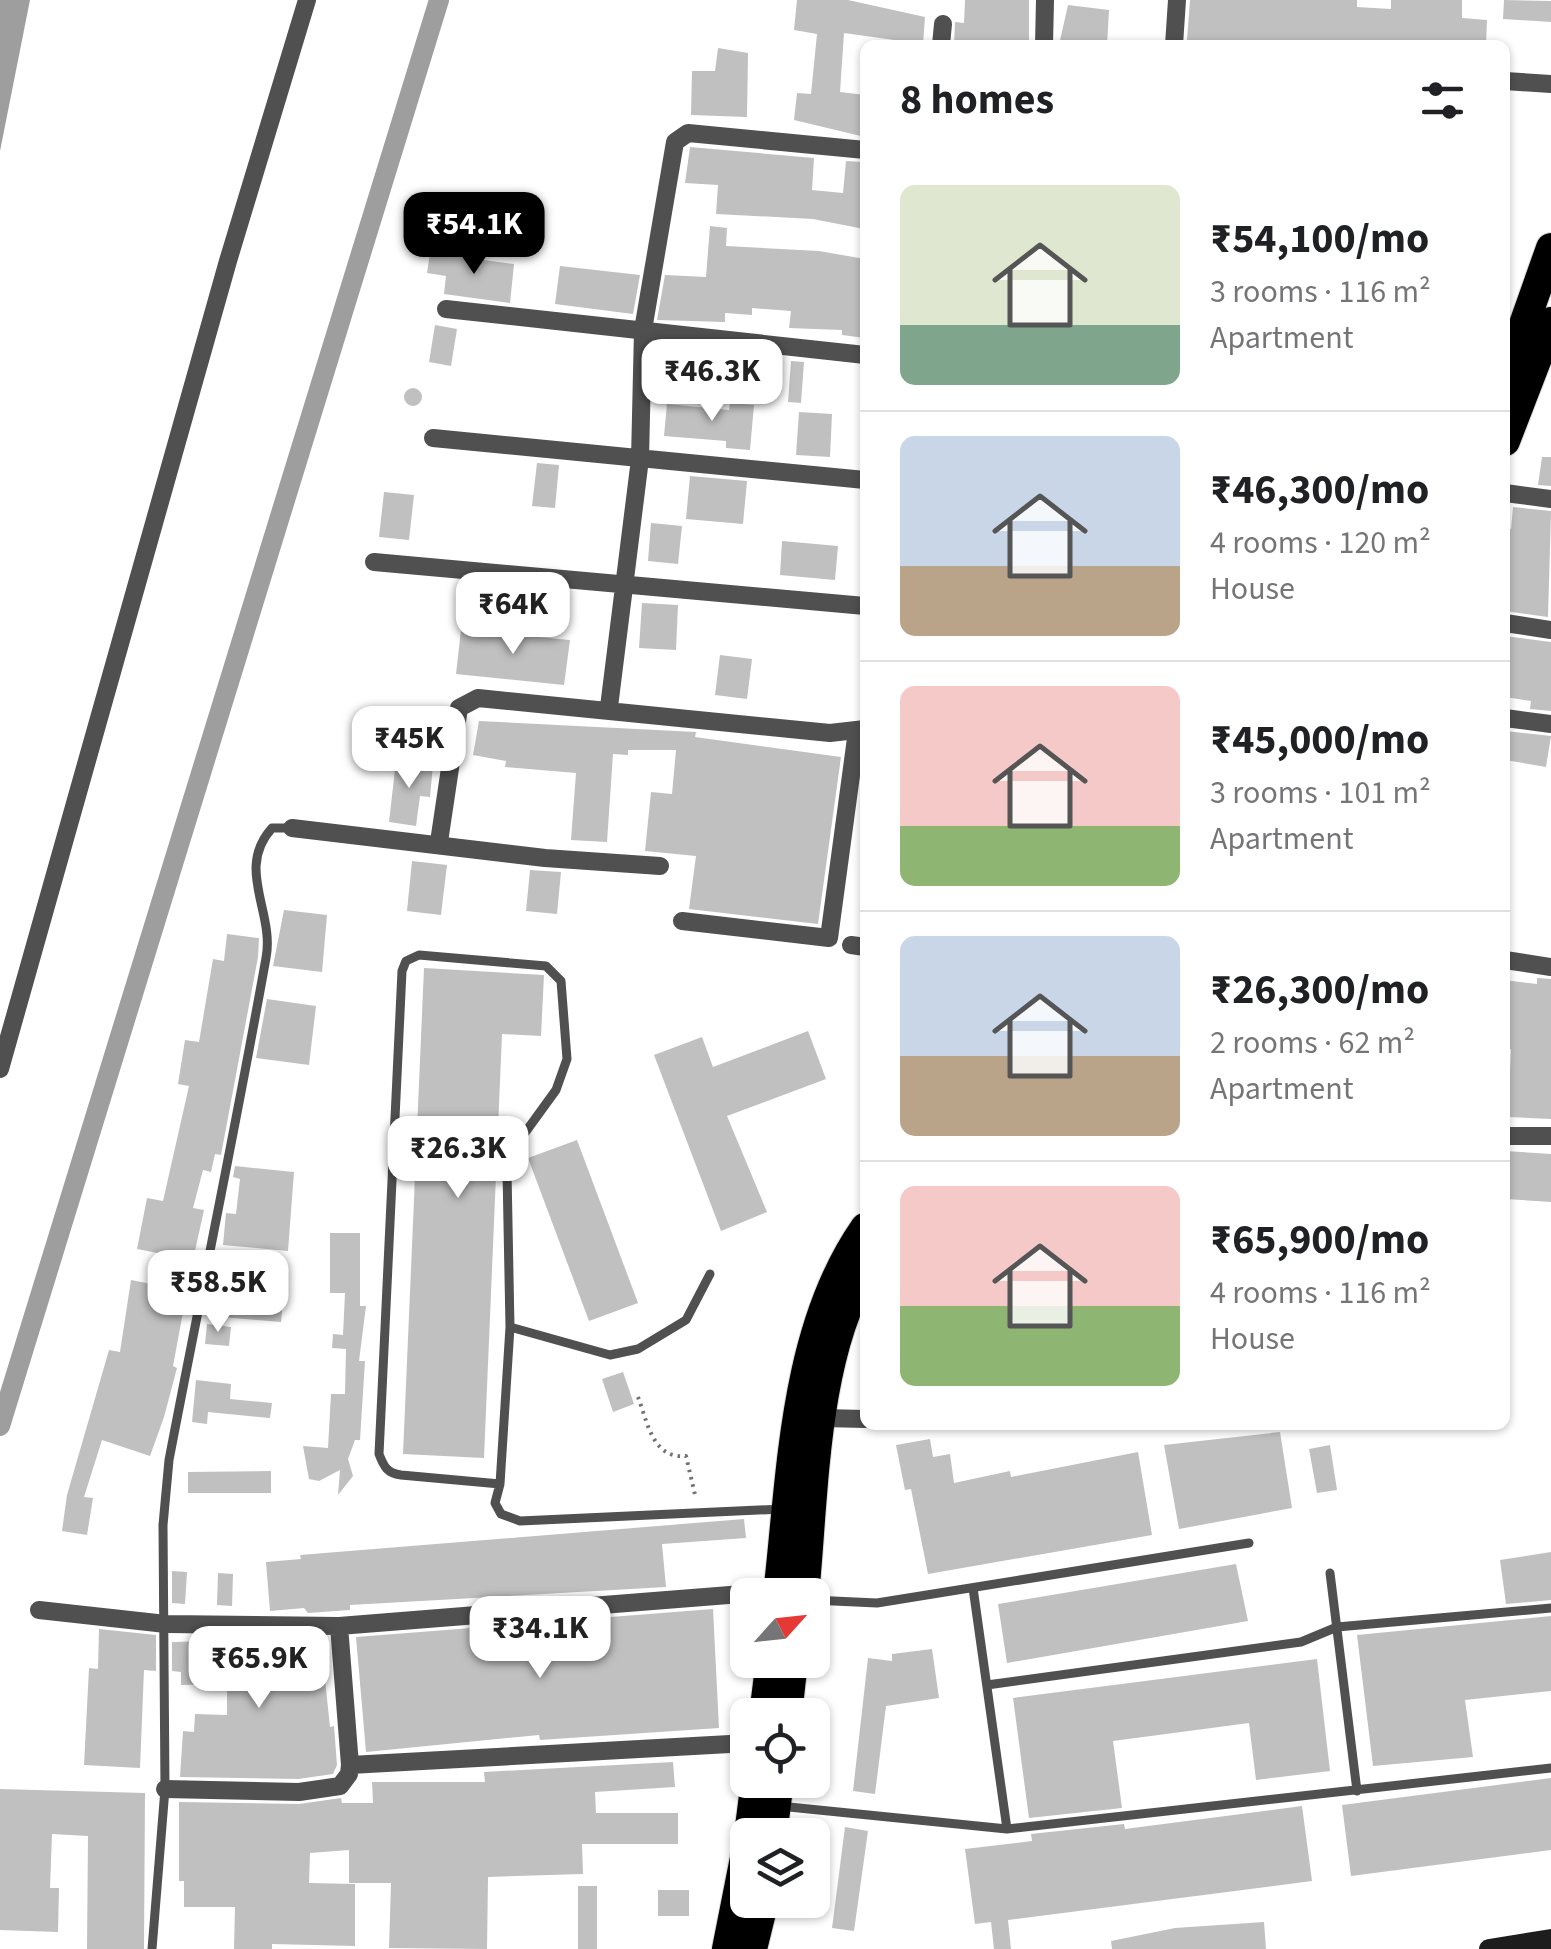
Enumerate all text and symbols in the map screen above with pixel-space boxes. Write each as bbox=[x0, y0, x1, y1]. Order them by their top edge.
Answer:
text: 8 homes bbox=[900, 70, 1054, 130]
icon: filters bbox=[1415, 73, 1470, 128]
pin: ₹54.1K bbox=[393, 192, 555, 277]
text: ₹54.1K bbox=[426, 201, 522, 247]
text: ₹54,100/mo bbox=[1210, 209, 1429, 269]
icon: home bbox=[980, 225, 1100, 345]
text: 3 rooms · 116 m² bbox=[1210, 269, 1431, 315]
text: Apartment bbox=[1210, 315, 1353, 361]
pin: ₹46.3K bbox=[631, 339, 793, 424]
text: ₹46.3K bbox=[664, 348, 760, 394]
text: ₹46,300/mo bbox=[1210, 460, 1429, 520]
icon: home bbox=[980, 476, 1100, 596]
text: 4 rooms · 120 m² bbox=[1210, 520, 1431, 566]
text: House bbox=[1210, 566, 1295, 612]
pin: ₹64K bbox=[454, 572, 572, 657]
text: ₹64K bbox=[478, 581, 548, 627]
pin: ₹45K bbox=[350, 706, 468, 791]
text: ₹45,000/mo bbox=[1210, 710, 1429, 770]
text: ₹45K bbox=[374, 715, 444, 761]
icon: home bbox=[980, 726, 1100, 846]
text: 3 rooms · 101 m² bbox=[1210, 770, 1431, 816]
text: Apartment bbox=[1210, 816, 1353, 862]
text: ₹26,300/mo bbox=[1210, 960, 1429, 1020]
icon: home bbox=[980, 976, 1100, 1096]
text: 2 rooms · 62 m² bbox=[1210, 1020, 1415, 1066]
text: Apartment bbox=[1210, 1066, 1353, 1112]
pin: ₹26.3K bbox=[377, 1116, 539, 1201]
text: ₹26.3K bbox=[410, 1125, 506, 1171]
text: ₹65,900/mo bbox=[1210, 1210, 1429, 1270]
icon: home bbox=[980, 1226, 1100, 1346]
pin: ₹58.5K bbox=[137, 1250, 299, 1335]
text: ₹58.5K bbox=[170, 1259, 266, 1305]
text: 4 rooms · 116 m² bbox=[1210, 1270, 1431, 1316]
text: House bbox=[1210, 1316, 1295, 1362]
north arrow bbox=[730, 1578, 830, 1678]
map controls bbox=[730, 1578, 830, 1918]
pin: ₹34.1K bbox=[459, 1596, 621, 1681]
text: ₹34.1K bbox=[492, 1605, 588, 1651]
pin: ₹65.9K bbox=[178, 1626, 340, 1711]
text: ₹65.9K bbox=[211, 1635, 307, 1681]
button: locate bbox=[730, 1698, 830, 1798]
button: layers bbox=[730, 1818, 830, 1918]

